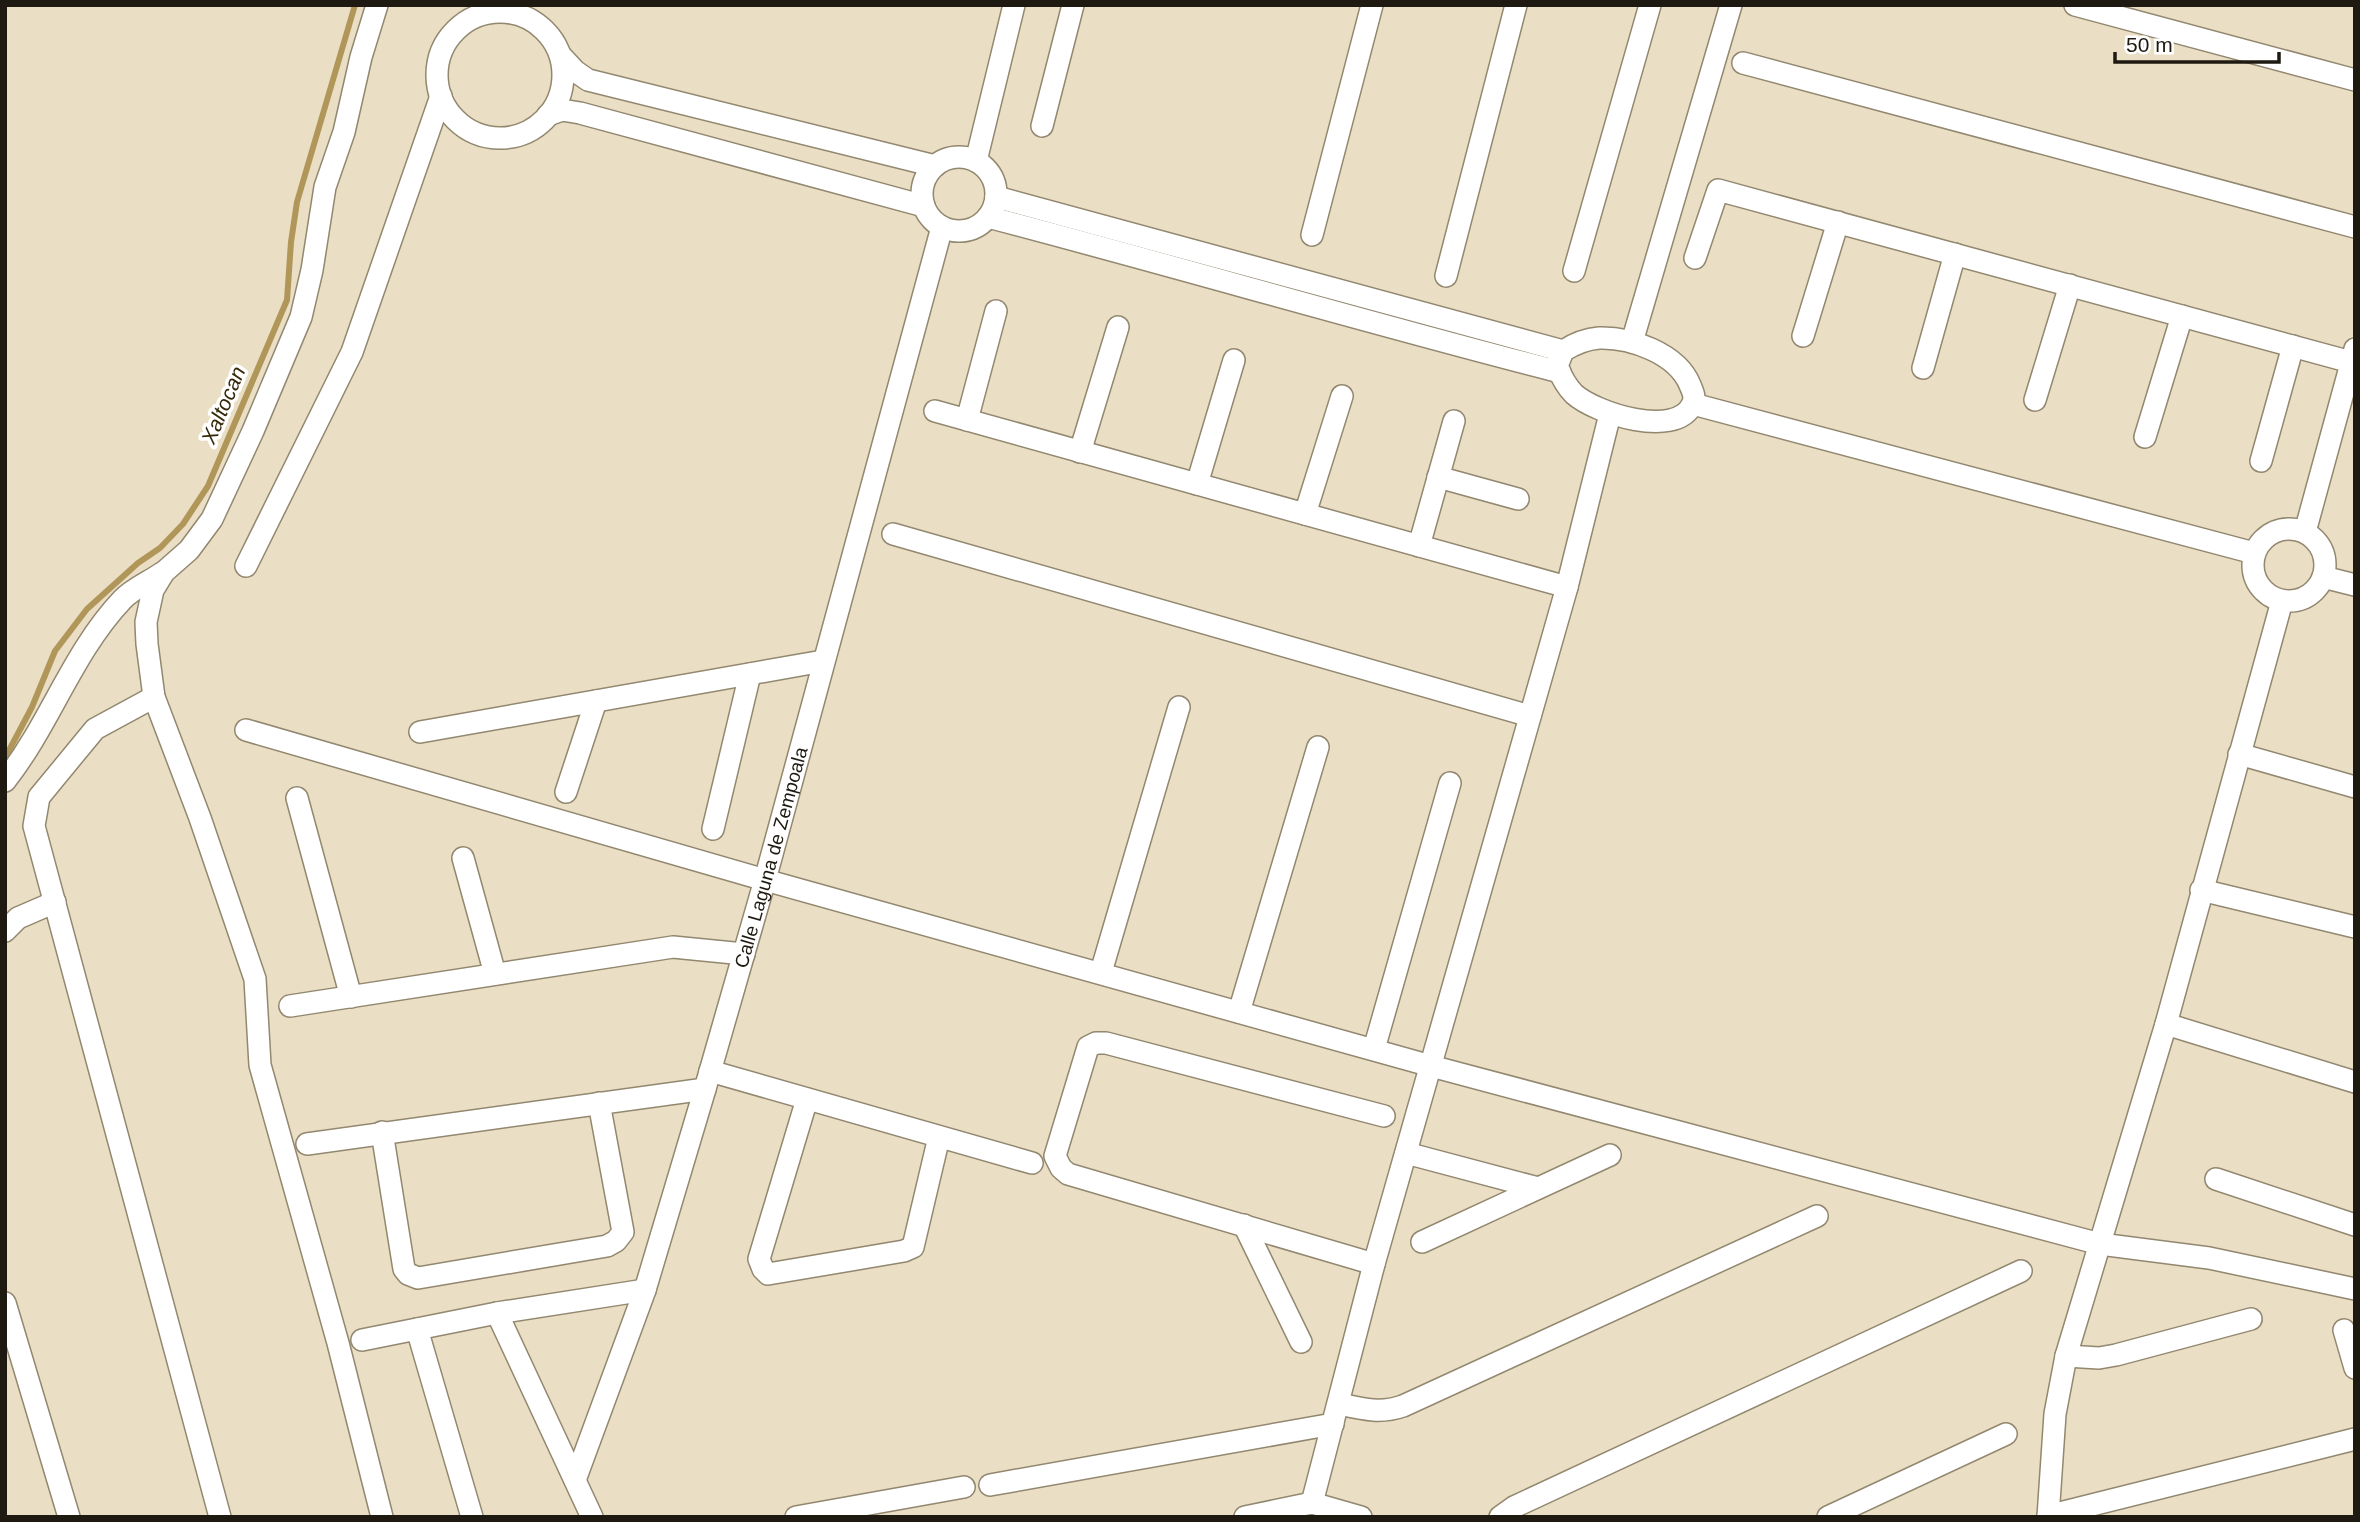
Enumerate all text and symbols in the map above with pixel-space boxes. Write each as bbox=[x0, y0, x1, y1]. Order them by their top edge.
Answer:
scale bar bbox=[2115, 21, 2280, 65]
text: 50 m bbox=[2126, 33, 2173, 56]
water label: Xaltocan bbox=[196, 363, 250, 448]
street label: Calle Laguna de Zempoala bbox=[730, 744, 811, 970]

